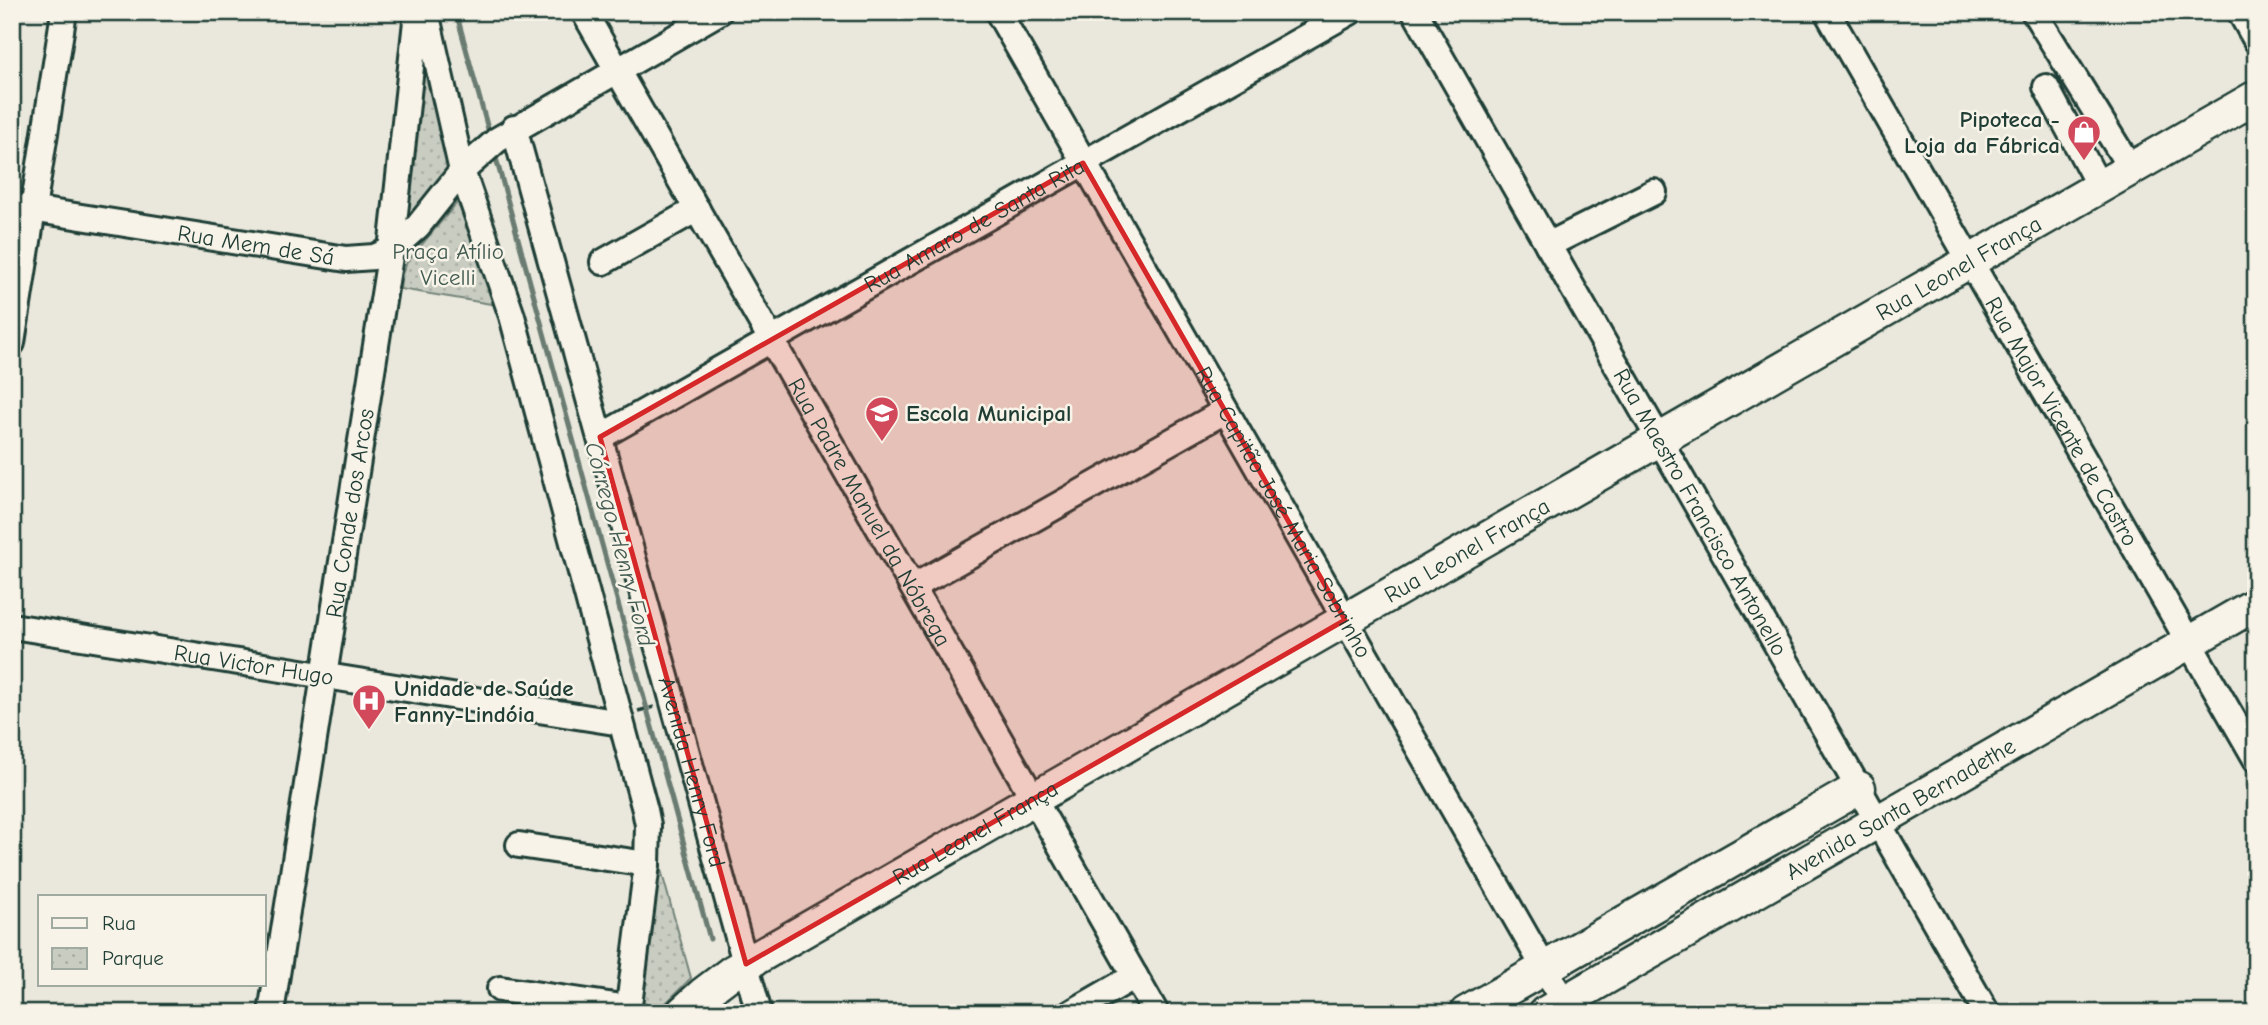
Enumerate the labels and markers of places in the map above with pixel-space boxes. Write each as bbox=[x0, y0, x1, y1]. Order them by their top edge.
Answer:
place label: Pipoteca - Loja da Fábrica bbox=[1904, 106, 2060, 159]
shop icon: Pipoteca - Loja da Fábrica bbox=[2065, 113, 2103, 162]
school or university icon: Escola Municipal bbox=[863, 394, 901, 443]
place label: Escola Municipal bbox=[906, 400, 1071, 427]
place label: Unidade de Saúde Fanny-Lindóia bbox=[394, 675, 574, 728]
hospital icon: Unidade de Saúde Fanny-Lindóia bbox=[350, 682, 388, 731]

